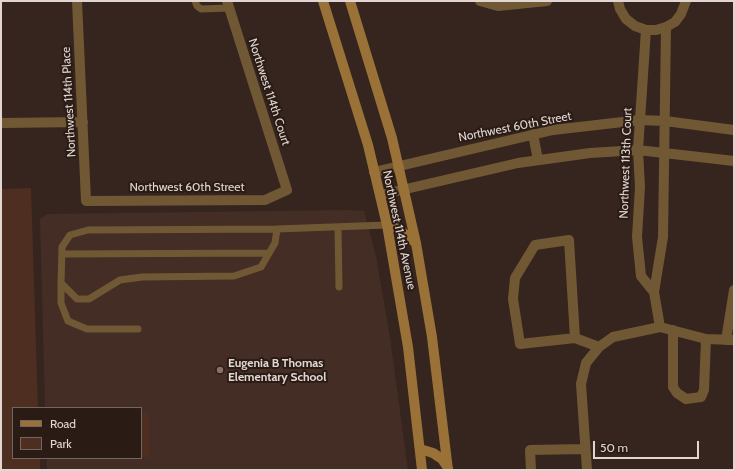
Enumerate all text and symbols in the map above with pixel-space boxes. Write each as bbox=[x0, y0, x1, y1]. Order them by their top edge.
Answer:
street label: Northwest 114th Court bbox=[245, 37, 293, 147]
street label: Northwest 114th Place bbox=[59, 46, 79, 158]
street label: Northwest 113th Court bbox=[617, 107, 635, 219]
street label: Northwest 60th Street bbox=[457, 109, 573, 145]
street label: Northwest 114th Avenue bbox=[379, 169, 419, 291]
street label: Northwest 60th Street bbox=[130, 180, 244, 194]
place label: Eugenia B Thomas Elementary School bbox=[228, 356, 326, 384]
marker: Eugenia B Thomas Elementary School bbox=[215, 365, 225, 375]
legend bbox=[12, 407, 142, 459]
text: Road bbox=[50, 416, 76, 431]
scale bar bbox=[595, 433, 701, 459]
text: Park bbox=[50, 436, 72, 451]
text: 50 m bbox=[600, 440, 628, 455]

